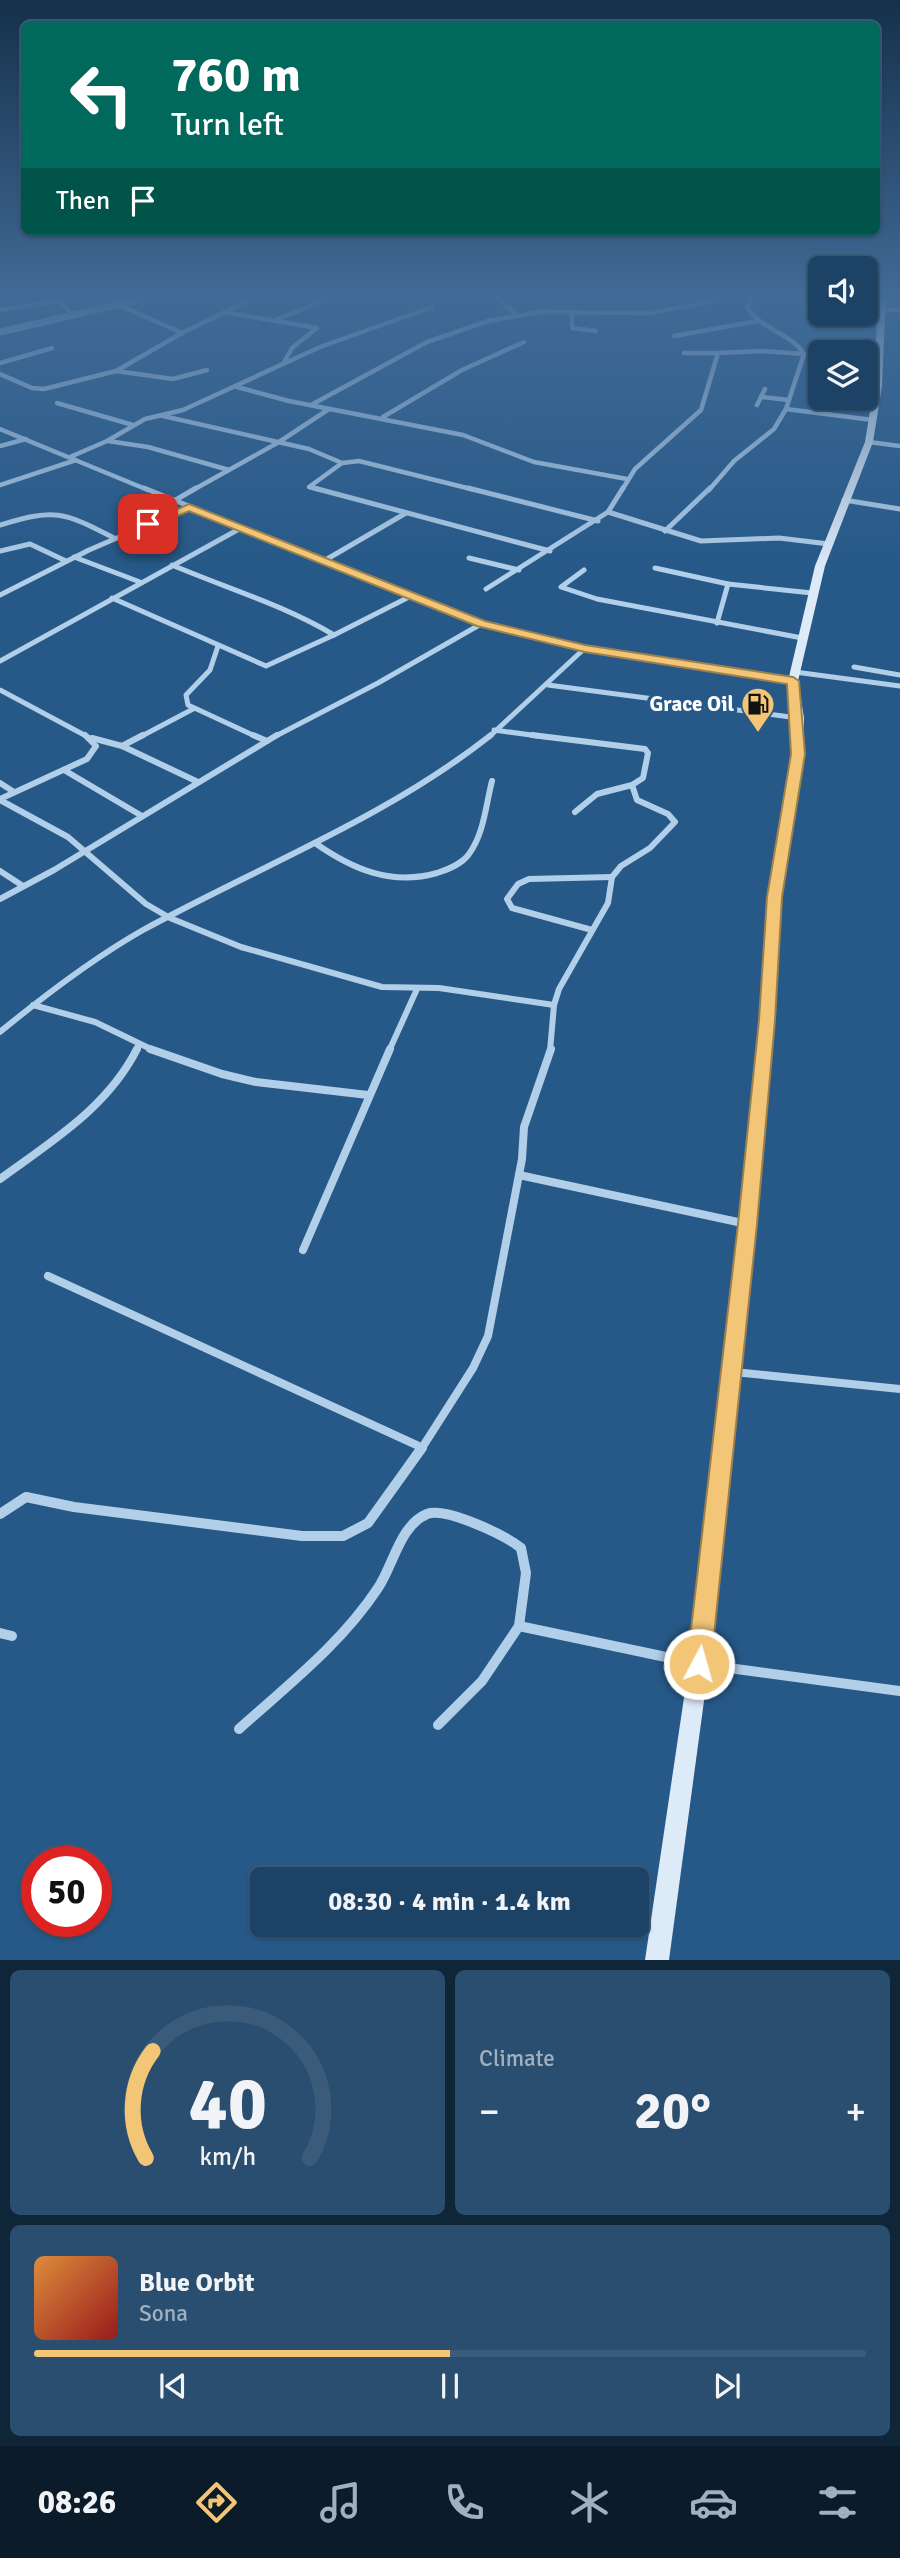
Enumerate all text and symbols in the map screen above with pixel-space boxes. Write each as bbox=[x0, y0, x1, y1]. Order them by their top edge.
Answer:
text: 760 m bbox=[171, 45, 301, 105]
icon: left bbox=[56, 49, 147, 140]
text: Turn left bbox=[171, 105, 284, 144]
icon: arrive bbox=[124, 182, 162, 220]
text: Then bbox=[56, 185, 110, 217]
map controls bbox=[808, 256, 878, 410]
button: sound bbox=[808, 256, 878, 326]
button: layers bbox=[808, 340, 878, 410]
pin bbox=[118, 494, 178, 554]
icon: arrive bbox=[129, 505, 167, 543]
fuel station icon: Grace Oil bbox=[739, 685, 777, 734]
place label: Grace Oil bbox=[650, 691, 734, 717]
position arrow bbox=[662, 1627, 736, 1701]
speed limit sign: 50 bbox=[21, 1846, 112, 1937]
text: 08:30 · 4 min · 1.4 km bbox=[328, 1886, 571, 1918]
text: Climate bbox=[479, 2044, 555, 2073]
text: 40 bbox=[188, 2061, 267, 2150]
text: 20° bbox=[634, 2079, 711, 2143]
text: − bbox=[479, 2088, 500, 2135]
text: + bbox=[845, 2088, 866, 2135]
text: km/h bbox=[199, 2141, 256, 2172]
text: Blue Orbit bbox=[139, 2267, 255, 2299]
text: Sona bbox=[139, 2299, 188, 2328]
icon: previous bbox=[154, 2367, 192, 2405]
icon: pause bbox=[431, 2367, 469, 2405]
icon: next bbox=[708, 2367, 746, 2405]
icon: directions bbox=[192, 2478, 241, 2527]
icon: music bbox=[316, 2478, 365, 2527]
icon: phone bbox=[440, 2478, 489, 2527]
icon: climate bbox=[565, 2478, 614, 2527]
icon: car bbox=[689, 2478, 738, 2527]
icon: filters bbox=[813, 2478, 862, 2527]
text: 08:26 bbox=[38, 2483, 116, 2522]

